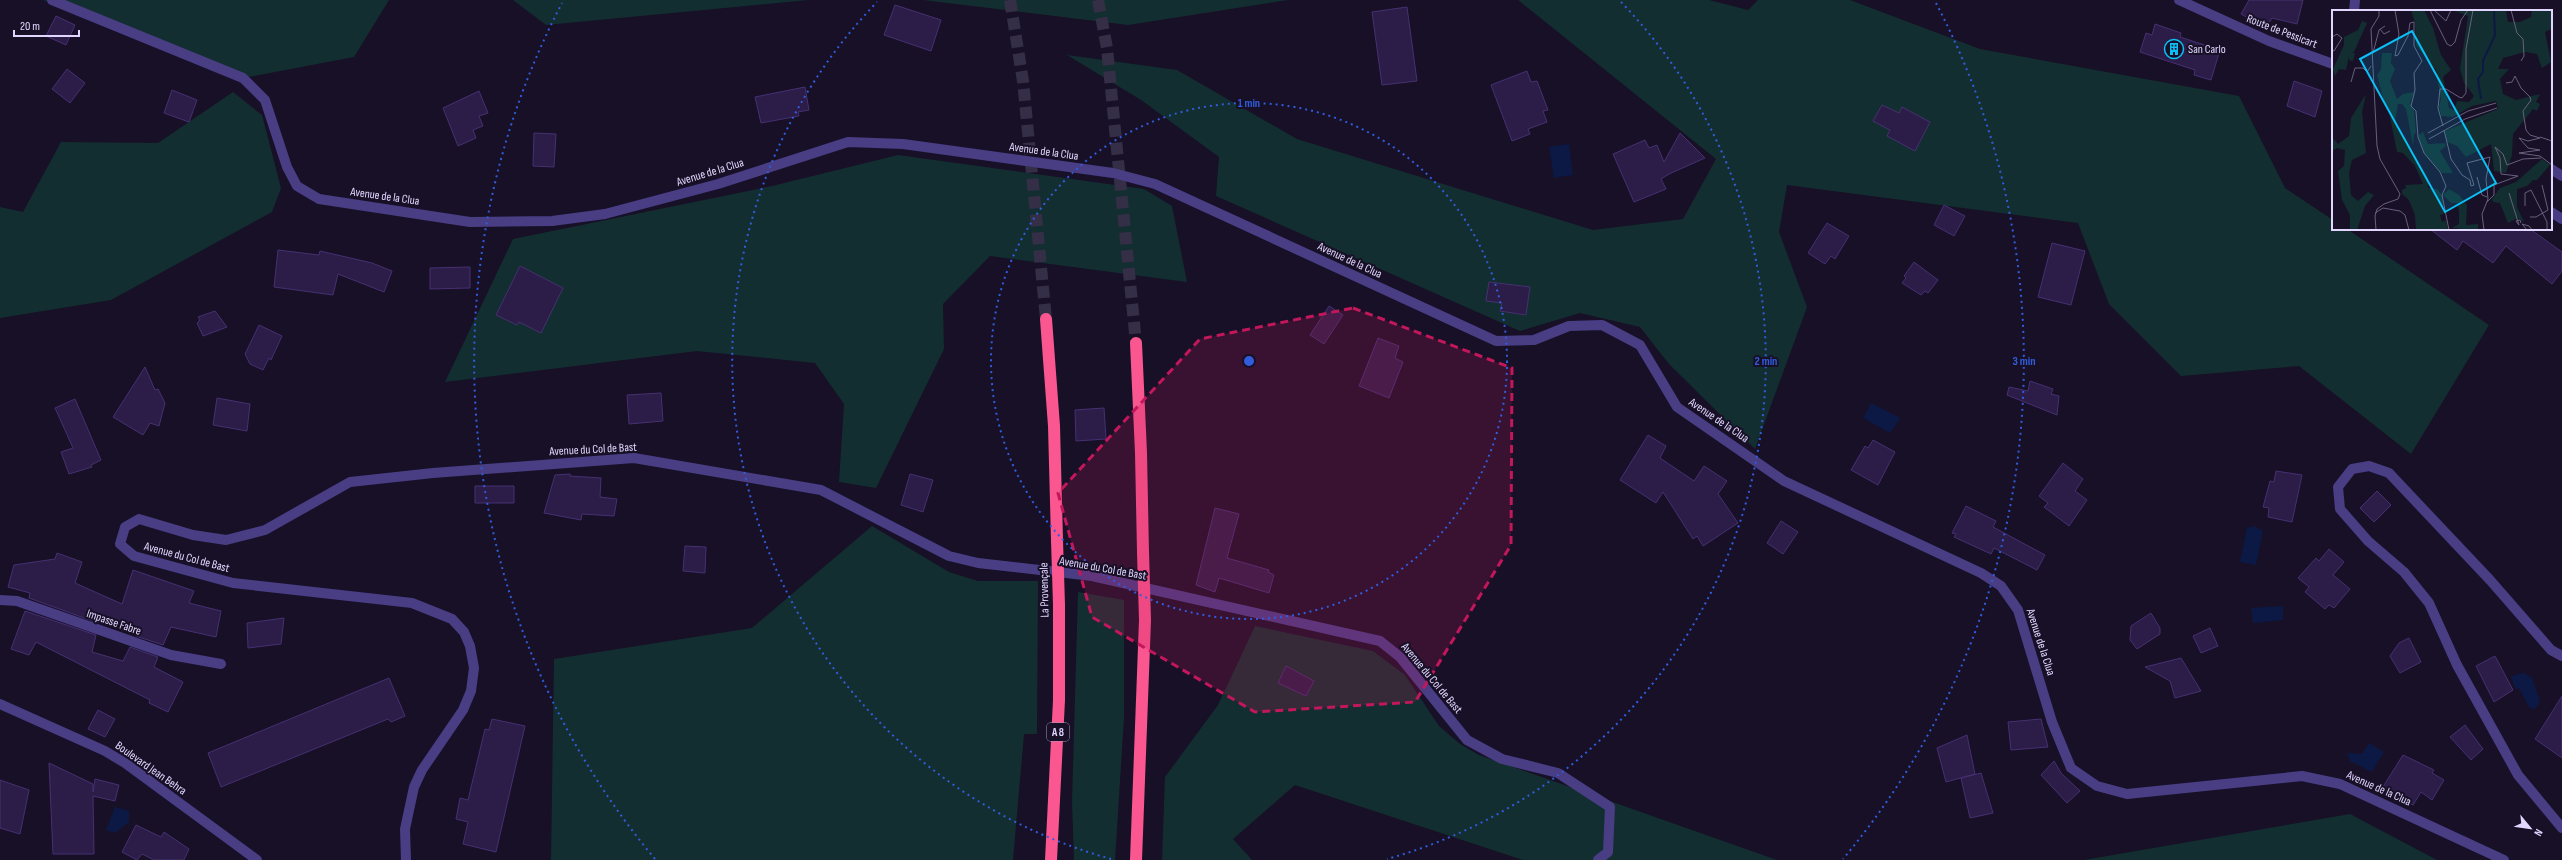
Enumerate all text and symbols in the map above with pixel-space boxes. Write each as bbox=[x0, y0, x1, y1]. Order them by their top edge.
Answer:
inset map bbox=[2332, 10, 2552, 230]
street label: Route de Pessicart bbox=[2244, 11, 2320, 52]
scale bar bbox=[14, 12, 79, 38]
text: 20 m bbox=[20, 19, 40, 34]
building icon: San Carlo bbox=[2163, 38, 2185, 60]
place label: San Carlo bbox=[2188, 42, 2226, 57]
text: 1 min bbox=[1238, 96, 1260, 111]
street label: Avenue de la Clua bbox=[1008, 139, 1080, 164]
street label: Avenue de la Clua bbox=[674, 155, 746, 190]
street label: Avenue de la Clua bbox=[349, 184, 421, 209]
street label: Avenue de la Clua bbox=[1314, 239, 1385, 282]
centre of rings bbox=[1242, 354, 1256, 368]
text: 2 min bbox=[1755, 354, 1777, 369]
text: 3 min bbox=[2013, 354, 2035, 369]
street label: Avenue de la Clua bbox=[1685, 394, 1752, 446]
street label: Avenue du Col de Bast bbox=[548, 440, 638, 459]
street label: Avenue du Col de Bast bbox=[142, 539, 231, 576]
street label: Avenue du Col de Bast bbox=[1057, 553, 1148, 584]
street label: La Provençale bbox=[1037, 562, 1052, 618]
street label: Impasse Fabre bbox=[84, 606, 143, 639]
street label: Avenue de la Clua bbox=[2022, 606, 2059, 678]
street label: Avenue du Col de Bast bbox=[1397, 639, 1466, 717]
road number: A 8 bbox=[1047, 723, 1069, 741]
street label: Boulevard Jean Behra bbox=[112, 738, 190, 799]
street label: Avenue de la Clua bbox=[2343, 767, 2414, 810]
north arrow bbox=[2510, 808, 2550, 848]
text: N bbox=[2531, 827, 2545, 838]

